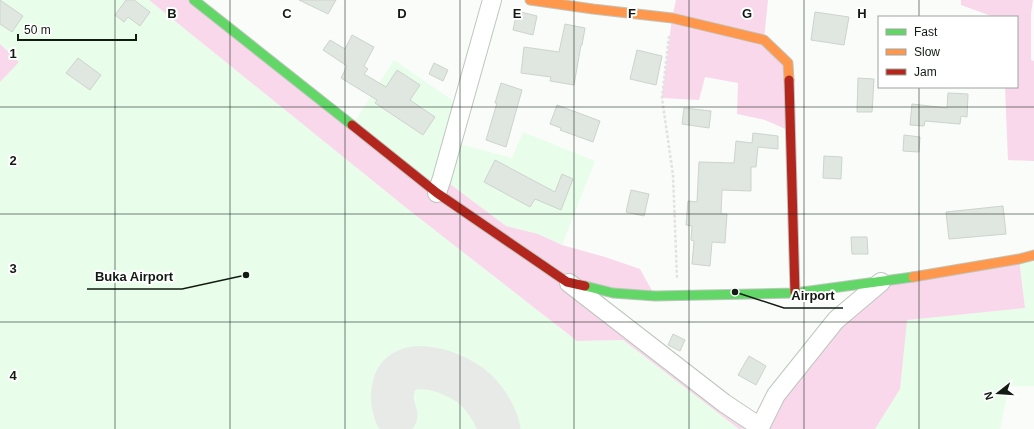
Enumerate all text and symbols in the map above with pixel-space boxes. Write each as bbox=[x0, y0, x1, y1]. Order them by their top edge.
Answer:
text: B bbox=[167, 6, 177, 21]
text: C bbox=[282, 6, 292, 21]
text: D bbox=[397, 6, 407, 21]
text: E bbox=[513, 6, 522, 21]
text: F bbox=[628, 6, 636, 21]
text: G bbox=[742, 6, 752, 21]
text: H bbox=[857, 6, 867, 21]
scale bar bbox=[18, 16, 136, 42]
legend bbox=[878, 16, 1018, 88]
text: 50 m bbox=[24, 23, 51, 37]
text: Fast bbox=[914, 25, 938, 39]
text: Slow bbox=[914, 45, 940, 59]
text: 1 bbox=[9, 46, 17, 61]
text: Jam bbox=[914, 65, 937, 79]
text: 2 bbox=[9, 153, 17, 168]
text: 3 bbox=[9, 261, 17, 276]
callout: Buka Airport bbox=[87, 264, 182, 289]
text: Buka Airport bbox=[95, 269, 174, 284]
callout: Airport bbox=[784, 283, 843, 308]
text: Airport bbox=[791, 288, 835, 303]
text: 4 bbox=[9, 368, 17, 383]
north arrow bbox=[978, 373, 1018, 413]
text: N bbox=[982, 390, 995, 401]

